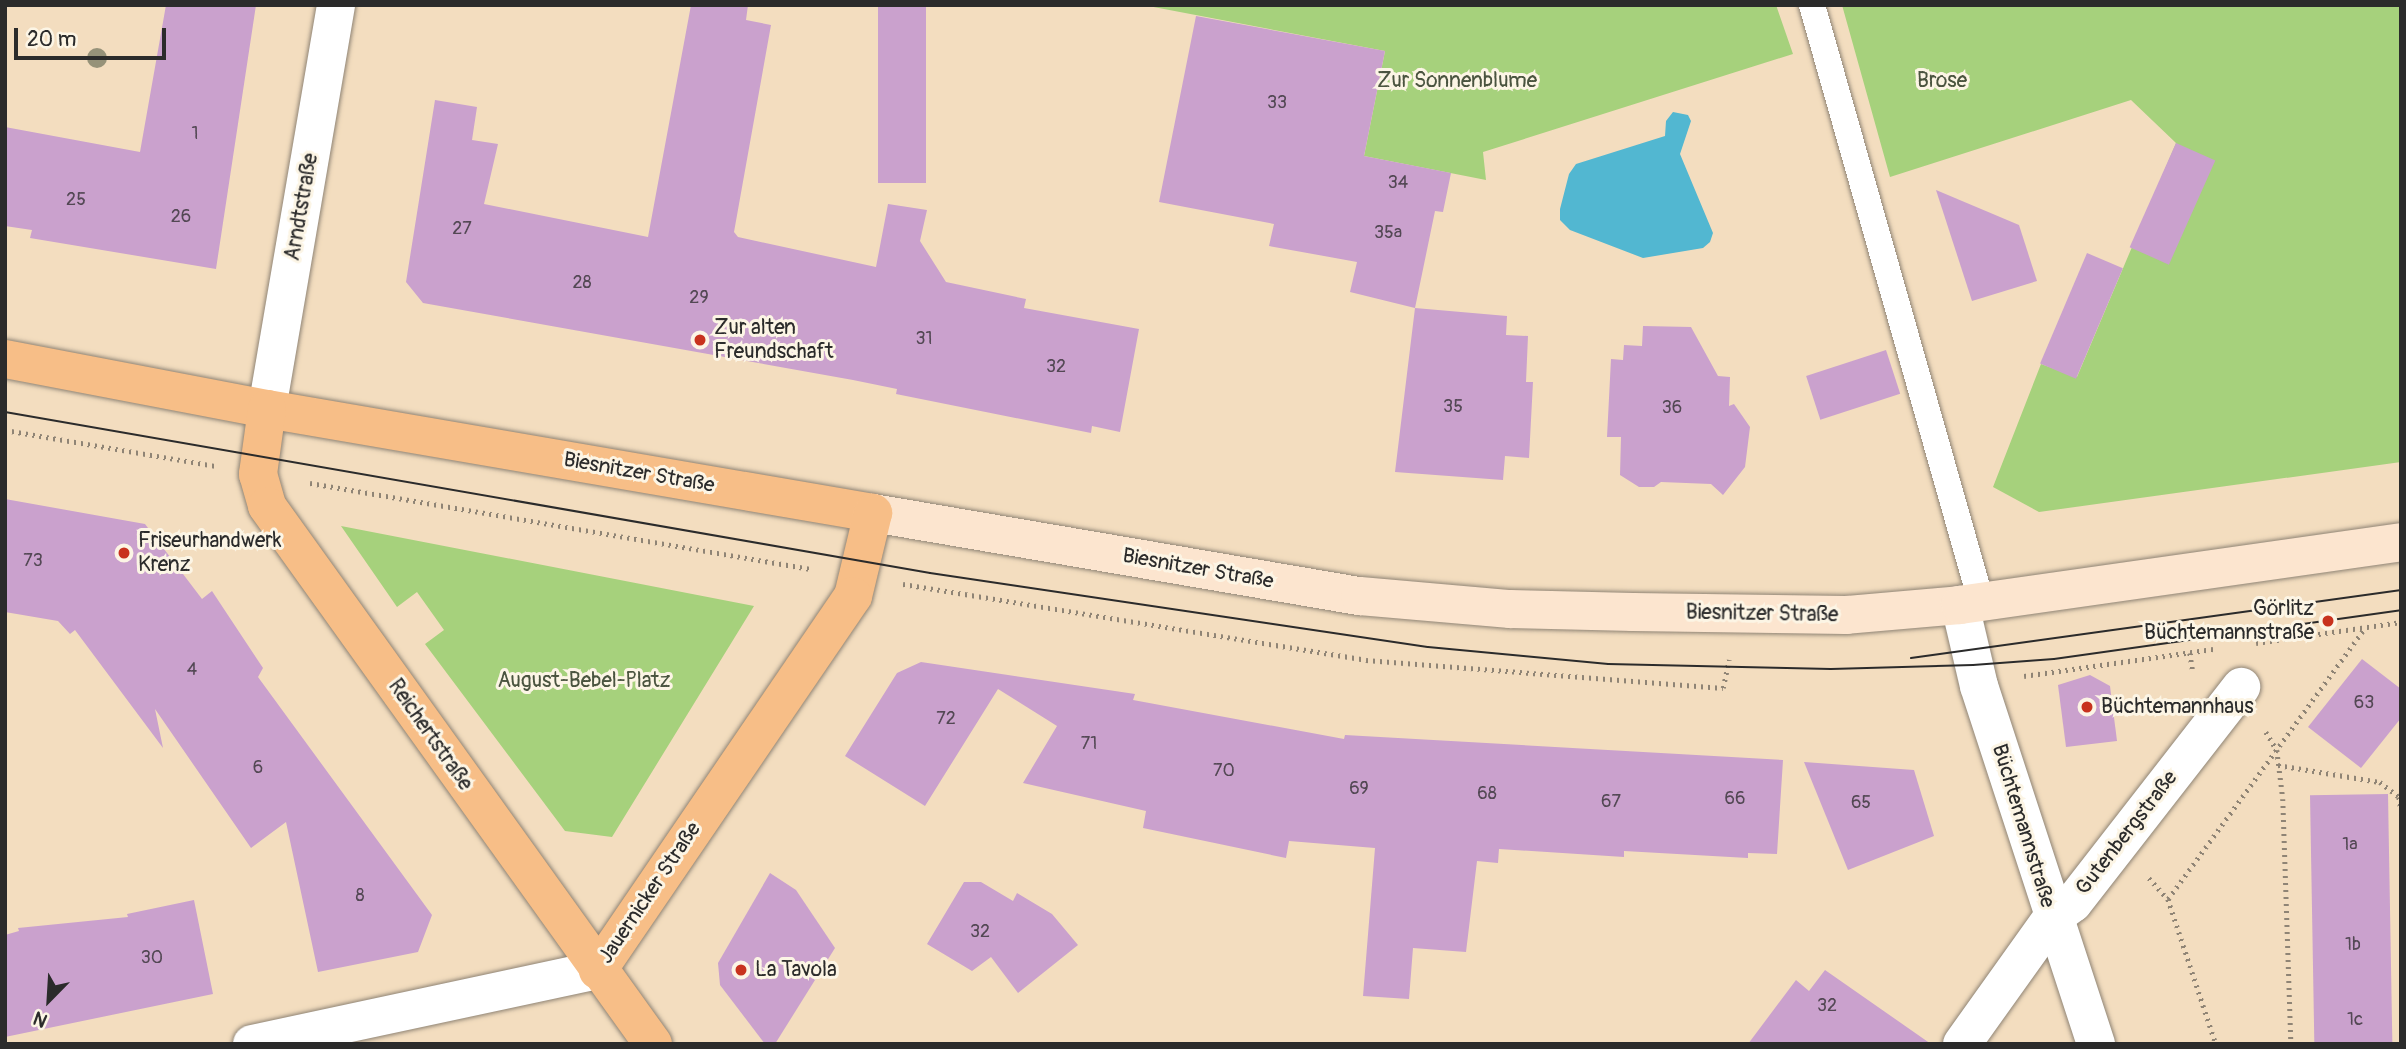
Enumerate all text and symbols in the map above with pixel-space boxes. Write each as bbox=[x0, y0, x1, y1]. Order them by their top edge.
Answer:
scale bar bbox=[18, 14, 170, 58]
text: 20 m bbox=[27, 26, 76, 53]
park label: Zur Sonnenblume bbox=[1377, 68, 1537, 94]
park label: Brose bbox=[1917, 68, 1967, 94]
house number: 33 bbox=[1267, 92, 1287, 114]
house number: 1 bbox=[191, 123, 199, 145]
street label: Arndtstraße bbox=[280, 151, 324, 263]
house number: 34 bbox=[1388, 172, 1408, 194]
house number: 25 bbox=[66, 189, 86, 211]
house number: 26 bbox=[171, 206, 191, 228]
house number: 27 bbox=[452, 218, 472, 240]
house number: 35a bbox=[1374, 222, 1402, 244]
house number: 28 bbox=[572, 272, 592, 294]
house number: 29 bbox=[689, 287, 709, 309]
place label: Zur alten Freundschaft bbox=[714, 315, 833, 365]
house number: 31 bbox=[915, 328, 933, 350]
marker: Zur alten Freundschaft bbox=[692, 332, 708, 348]
house number: 32 bbox=[1046, 356, 1066, 378]
house number: 35 bbox=[1443, 396, 1463, 418]
house number: 36 bbox=[1662, 397, 1682, 419]
street label: Biesnitzer Straße bbox=[562, 447, 716, 499]
place label: Friseurhandwerk Krenz bbox=[138, 528, 282, 578]
street label: Biesnitzer Straße bbox=[1121, 543, 1275, 595]
marker: Friseurhandwerk Krenz bbox=[116, 545, 132, 561]
house number: 73 bbox=[23, 550, 43, 572]
place label: Görlitz Büchtemannstraße bbox=[2144, 596, 2314, 646]
street label: Biesnitzer Straße bbox=[1686, 600, 1838, 628]
marker: Görlitz Büchtemannstraße bbox=[2320, 613, 2336, 629]
house number: 4 bbox=[187, 659, 197, 681]
park label: August-Bebel-Platz bbox=[498, 668, 670, 694]
street label: Reichertstraße bbox=[382, 675, 478, 795]
house number: 63 bbox=[2354, 692, 2374, 714]
place label: Büchtemannhaus bbox=[2101, 694, 2254, 720]
marker: Büchtemannhaus bbox=[2079, 699, 2095, 715]
house number: 72 bbox=[936, 708, 956, 730]
house number: 71 bbox=[1081, 733, 1097, 755]
street label: Büchtemannstraße bbox=[1986, 741, 2060, 911]
house number: 6 bbox=[253, 757, 263, 779]
house number: 70 bbox=[1213, 760, 1235, 782]
street label: Gutenbergstraße bbox=[2071, 766, 2183, 900]
house number: 69 bbox=[1349, 778, 1369, 800]
house number: 68 bbox=[1477, 783, 1497, 805]
house number: 66 bbox=[1725, 788, 1745, 810]
house number: 67 bbox=[1601, 791, 1621, 813]
house number: 65 bbox=[1851, 792, 1871, 814]
street label: Jauernicker Straße bbox=[593, 818, 707, 968]
house number: 1a bbox=[2342, 834, 2358, 856]
house number: 8 bbox=[355, 885, 365, 907]
house number: 32 bbox=[970, 921, 990, 943]
house number: 1b bbox=[2345, 934, 2361, 956]
house number: 30 bbox=[141, 947, 163, 969]
place label: La Tavola bbox=[755, 957, 837, 983]
marker: La Tavola bbox=[733, 962, 749, 978]
north arrow bbox=[14, 965, 84, 1035]
house number: 32 bbox=[1817, 995, 1837, 1017]
text: N bbox=[30, 1006, 51, 1033]
house number: 1c bbox=[2347, 1009, 2363, 1031]

